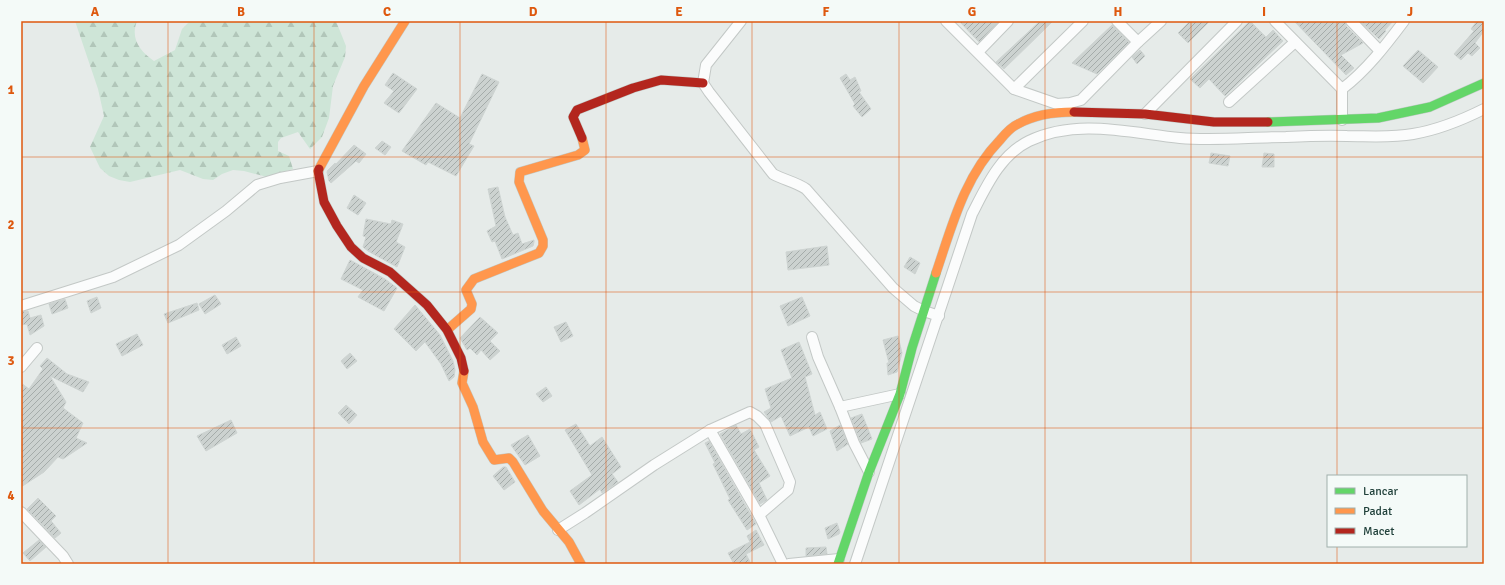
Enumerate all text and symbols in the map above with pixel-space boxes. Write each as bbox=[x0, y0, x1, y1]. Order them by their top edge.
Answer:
text: A bbox=[91, 4, 100, 20]
text: B bbox=[237, 4, 245, 20]
text: C bbox=[383, 4, 391, 20]
text: D bbox=[529, 4, 538, 20]
text: E bbox=[675, 4, 683, 20]
text: F bbox=[823, 4, 830, 20]
text: G bbox=[968, 4, 976, 20]
text: H bbox=[1114, 4, 1122, 20]
text: I bbox=[1262, 4, 1266, 20]
text: J bbox=[1407, 4, 1413, 20]
text: 1 bbox=[7, 82, 15, 98]
text: 2 bbox=[7, 217, 15, 233]
text: 3 bbox=[7, 353, 15, 369]
legend bbox=[1327, 475, 1467, 547]
text: Lancar bbox=[1363, 484, 1399, 499]
text: 4 bbox=[7, 488, 15, 504]
text: Padat bbox=[1363, 504, 1392, 519]
text: Macet bbox=[1363, 524, 1395, 539]

